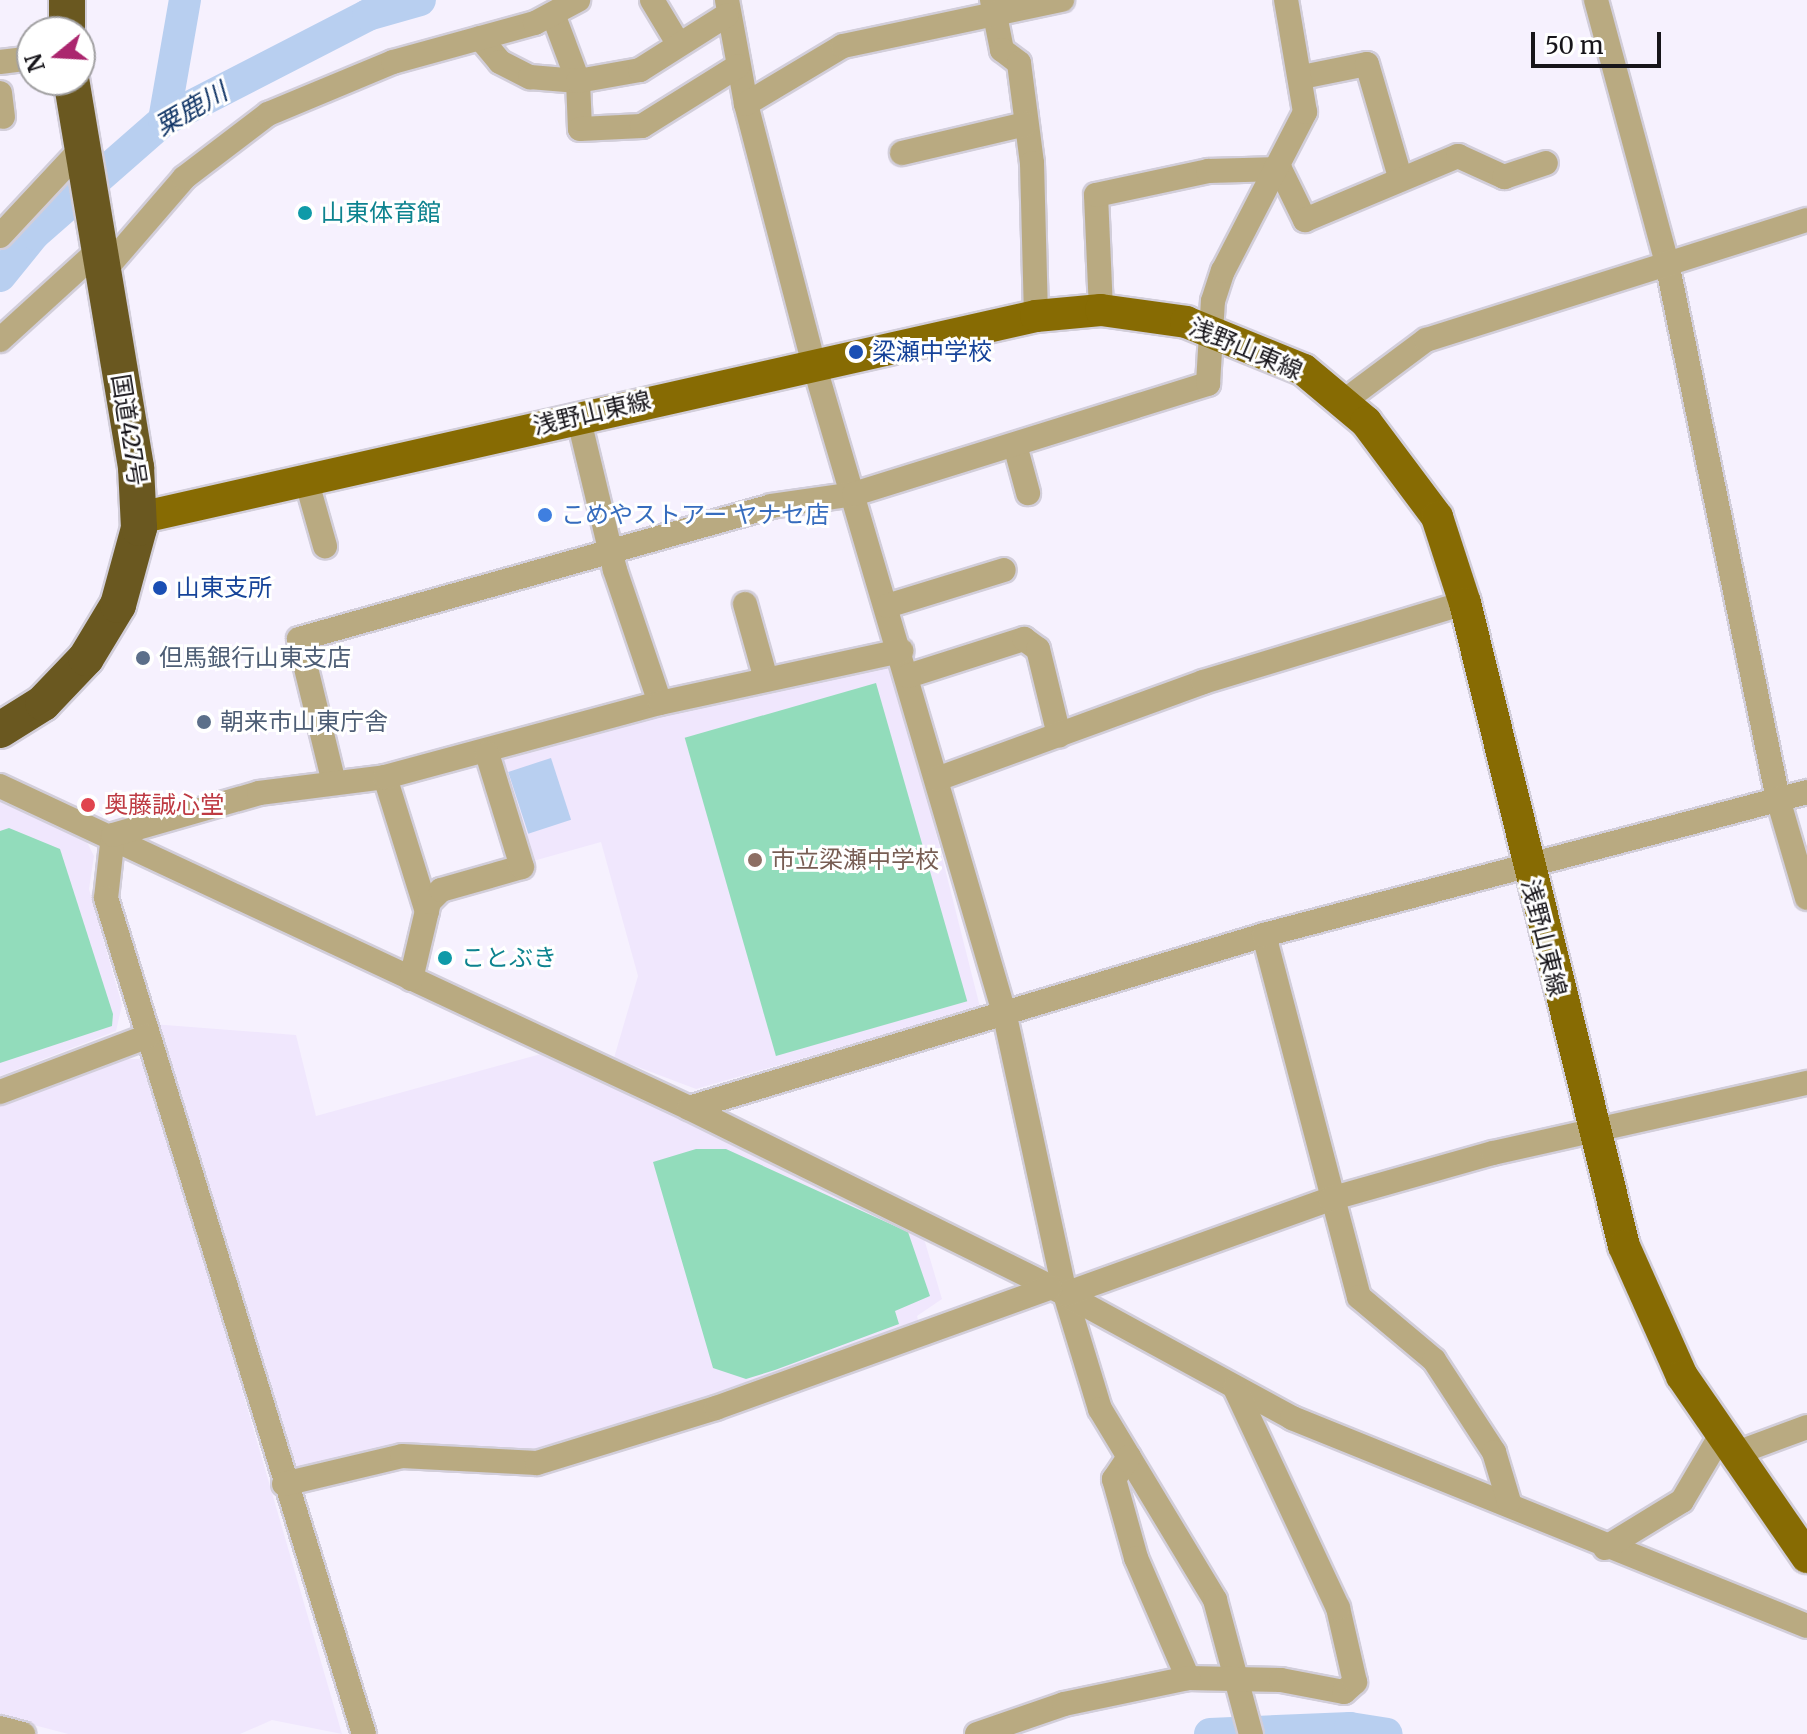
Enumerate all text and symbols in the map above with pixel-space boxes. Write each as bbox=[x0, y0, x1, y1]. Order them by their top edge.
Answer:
north arrow bbox=[16, 16, 96, 96]
scale bar bbox=[1535, 16, 1665, 66]
text: 50 m bbox=[1545, 30, 1604, 61]
text: N bbox=[19, 50, 51, 75]
water label: 粟鹿川 bbox=[149, 76, 233, 142]
place label: 山東体育館 bbox=[321, 199, 441, 227]
marker: 山東体育館 bbox=[296, 204, 314, 222]
street label: 浅野山東線 bbox=[1185, 312, 1307, 386]
place label: 梁瀬中学校 bbox=[872, 338, 992, 366]
marker: 梁瀬中学校 bbox=[847, 343, 865, 361]
street label: 国道427号 bbox=[106, 372, 152, 488]
street label: 浅野山東線 bbox=[530, 385, 654, 441]
place label: こめやストアー ヤナセ店 bbox=[561, 501, 829, 529]
marker: こめやストアー ヤナセ店 bbox=[536, 506, 554, 524]
place label: 山東支所 bbox=[176, 574, 272, 602]
marker: 山東支所 bbox=[151, 579, 169, 597]
place label: 但馬銀行山東支店 bbox=[159, 644, 351, 672]
marker: 但馬銀行山東支店 bbox=[134, 649, 152, 667]
place label: 朝来市山東庁舎 bbox=[220, 708, 388, 736]
marker: 朝来市山東庁舎 bbox=[195, 713, 213, 731]
place label: 奥藤誠心堂 bbox=[104, 791, 224, 819]
marker: 奥藤誠心堂 bbox=[79, 796, 97, 814]
place label: 市立梁瀬中学校 bbox=[771, 846, 939, 874]
marker: 市立梁瀬中学校 bbox=[746, 851, 764, 869]
street label: 浅野山東線 bbox=[1516, 876, 1572, 1000]
place label: ことぶき bbox=[461, 944, 557, 972]
marker: ことぶき bbox=[436, 949, 454, 967]

